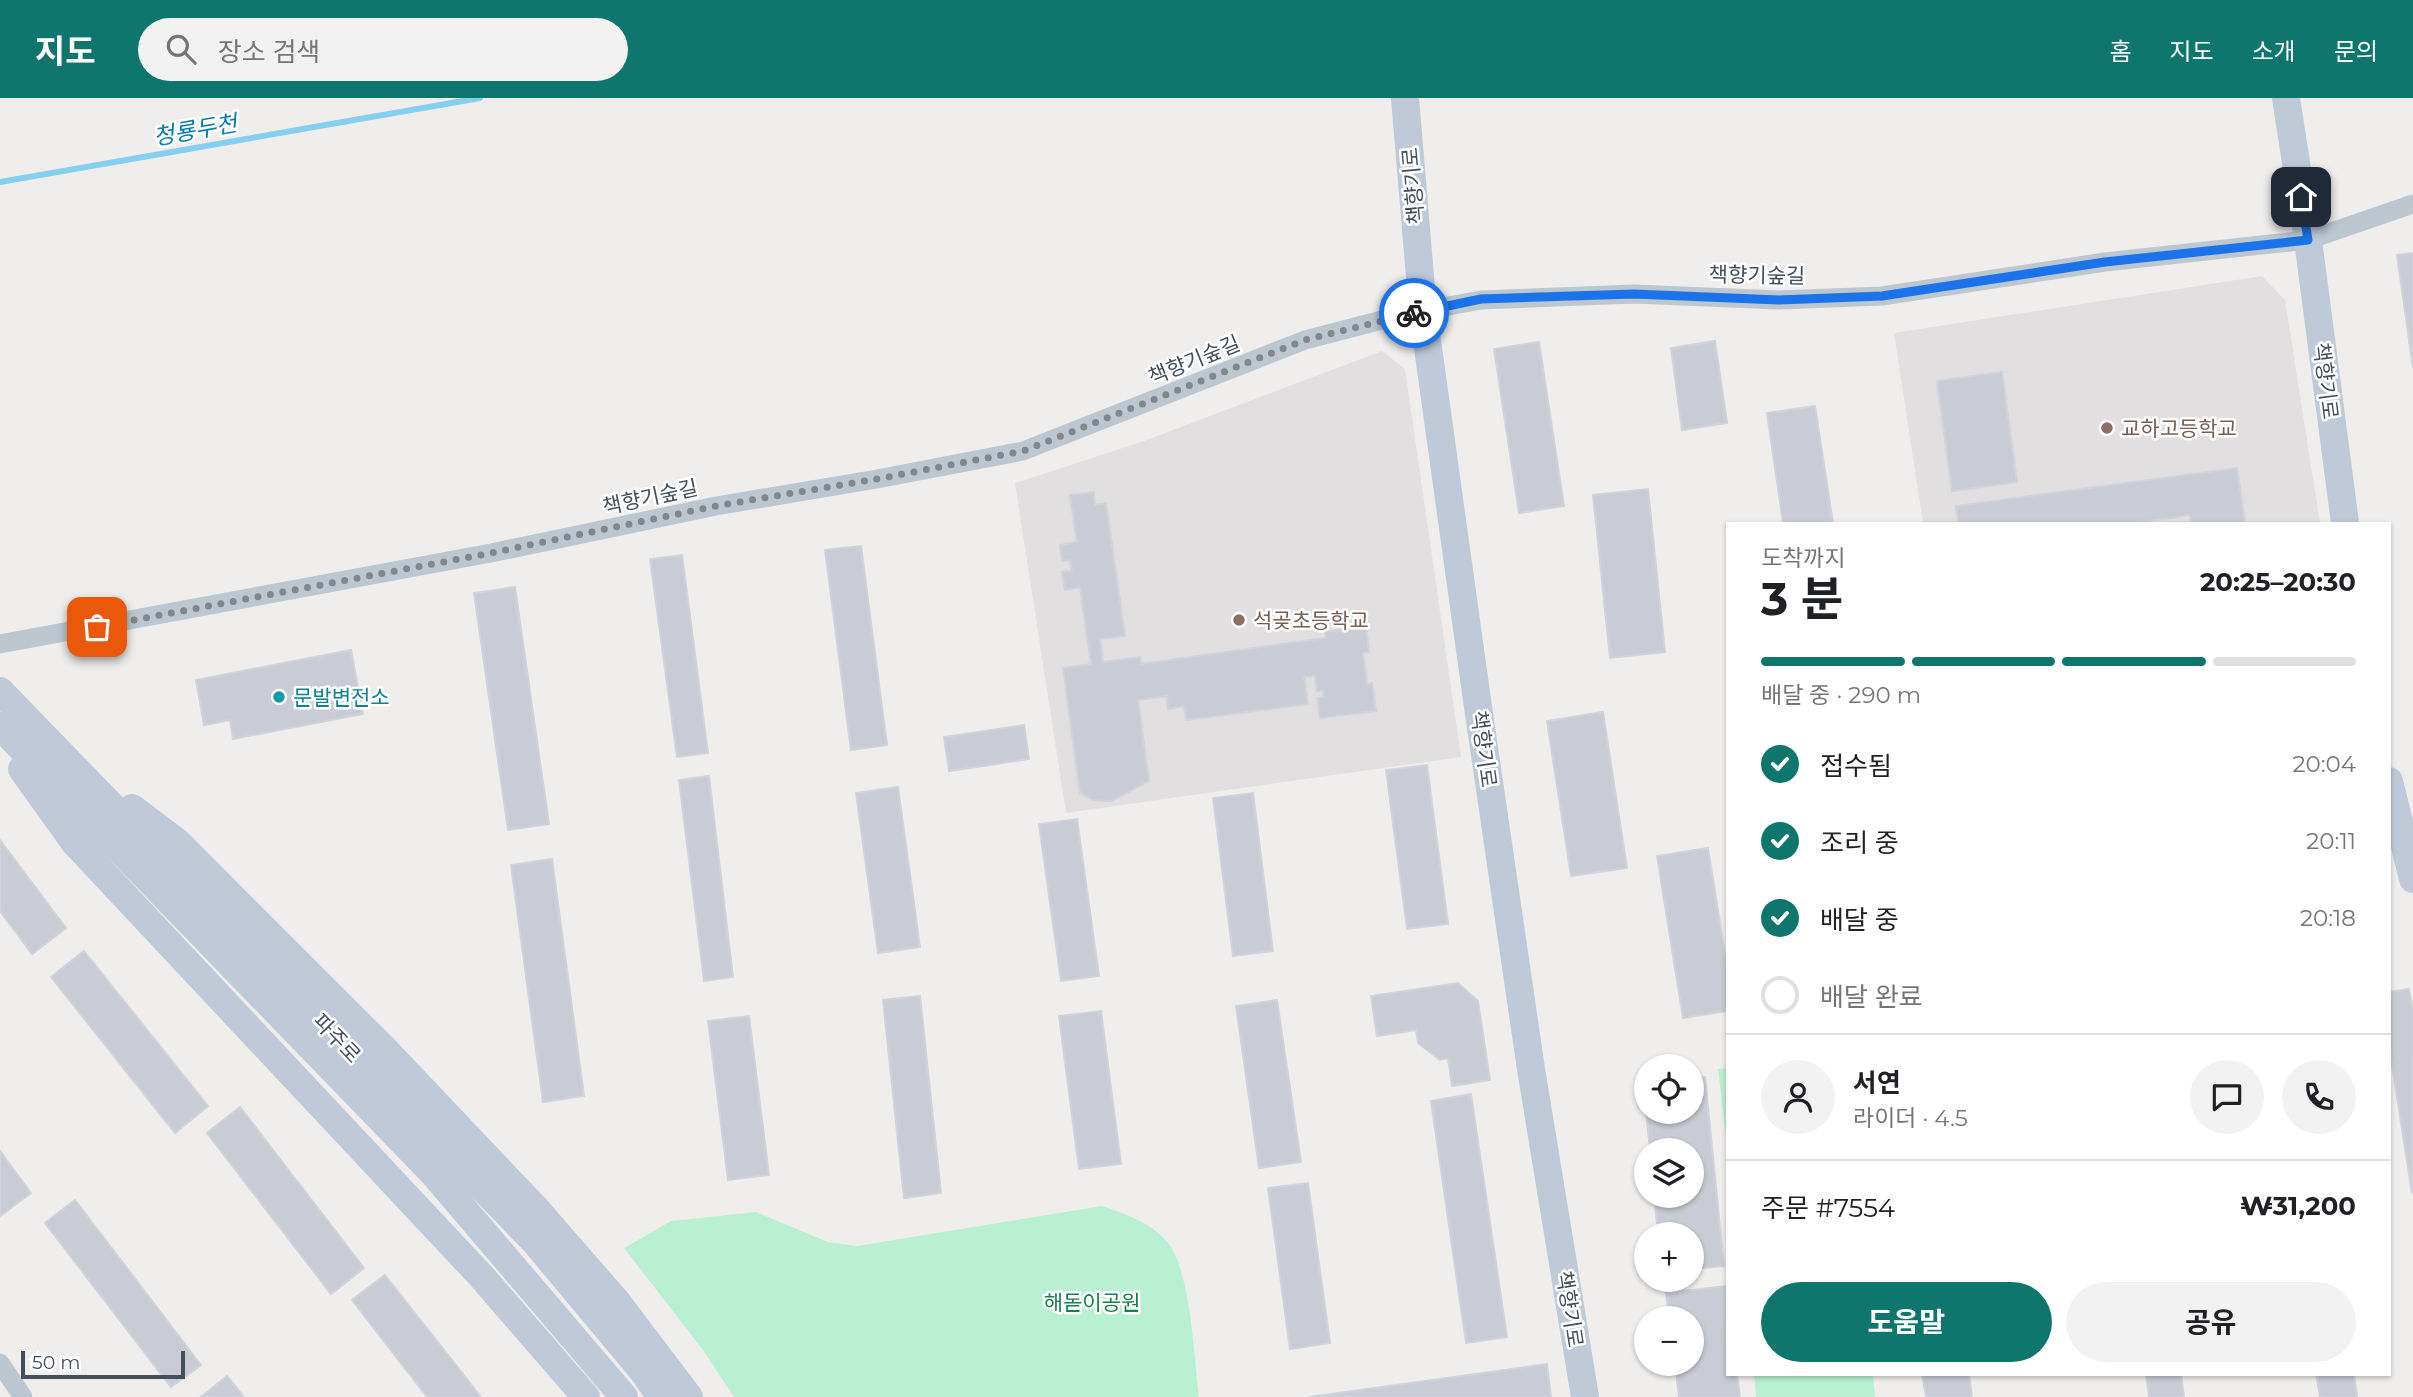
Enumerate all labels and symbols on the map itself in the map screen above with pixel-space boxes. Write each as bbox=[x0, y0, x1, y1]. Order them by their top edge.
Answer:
water label: 청룡두천 bbox=[151, 108, 242, 151]
street label: 책향기로 bbox=[1397, 146, 1429, 226]
pin bbox=[2271, 167, 2331, 227]
street label: 책향기숲길 bbox=[1708, 262, 1806, 288]
courier bbox=[1379, 278, 1449, 348]
street label: 책향기숲길 bbox=[1145, 330, 1243, 390]
street label: 책향기로 bbox=[2309, 341, 2343, 421]
place label: 교하고등학교 bbox=[2121, 416, 2237, 441]
marker: 교하고등학교 bbox=[2099, 420, 2115, 436]
street label: 책향기숲길 bbox=[600, 475, 700, 519]
pin bbox=[67, 597, 127, 657]
place label: 석곶초등학교 bbox=[1253, 608, 1369, 633]
marker: 석곶초등학교 bbox=[1231, 612, 1247, 628]
place label: 문발변전소 bbox=[293, 685, 390, 710]
marker: 문발변전소 bbox=[271, 689, 287, 705]
street label: 책향기로 bbox=[1466, 709, 1502, 789]
street label: 파주로 bbox=[308, 1008, 366, 1068]
street label: 책향기로 bbox=[1552, 1269, 1588, 1349]
park label: 해돋이공원 bbox=[1044, 1290, 1140, 1315]
scale bar bbox=[21, 1348, 186, 1380]

